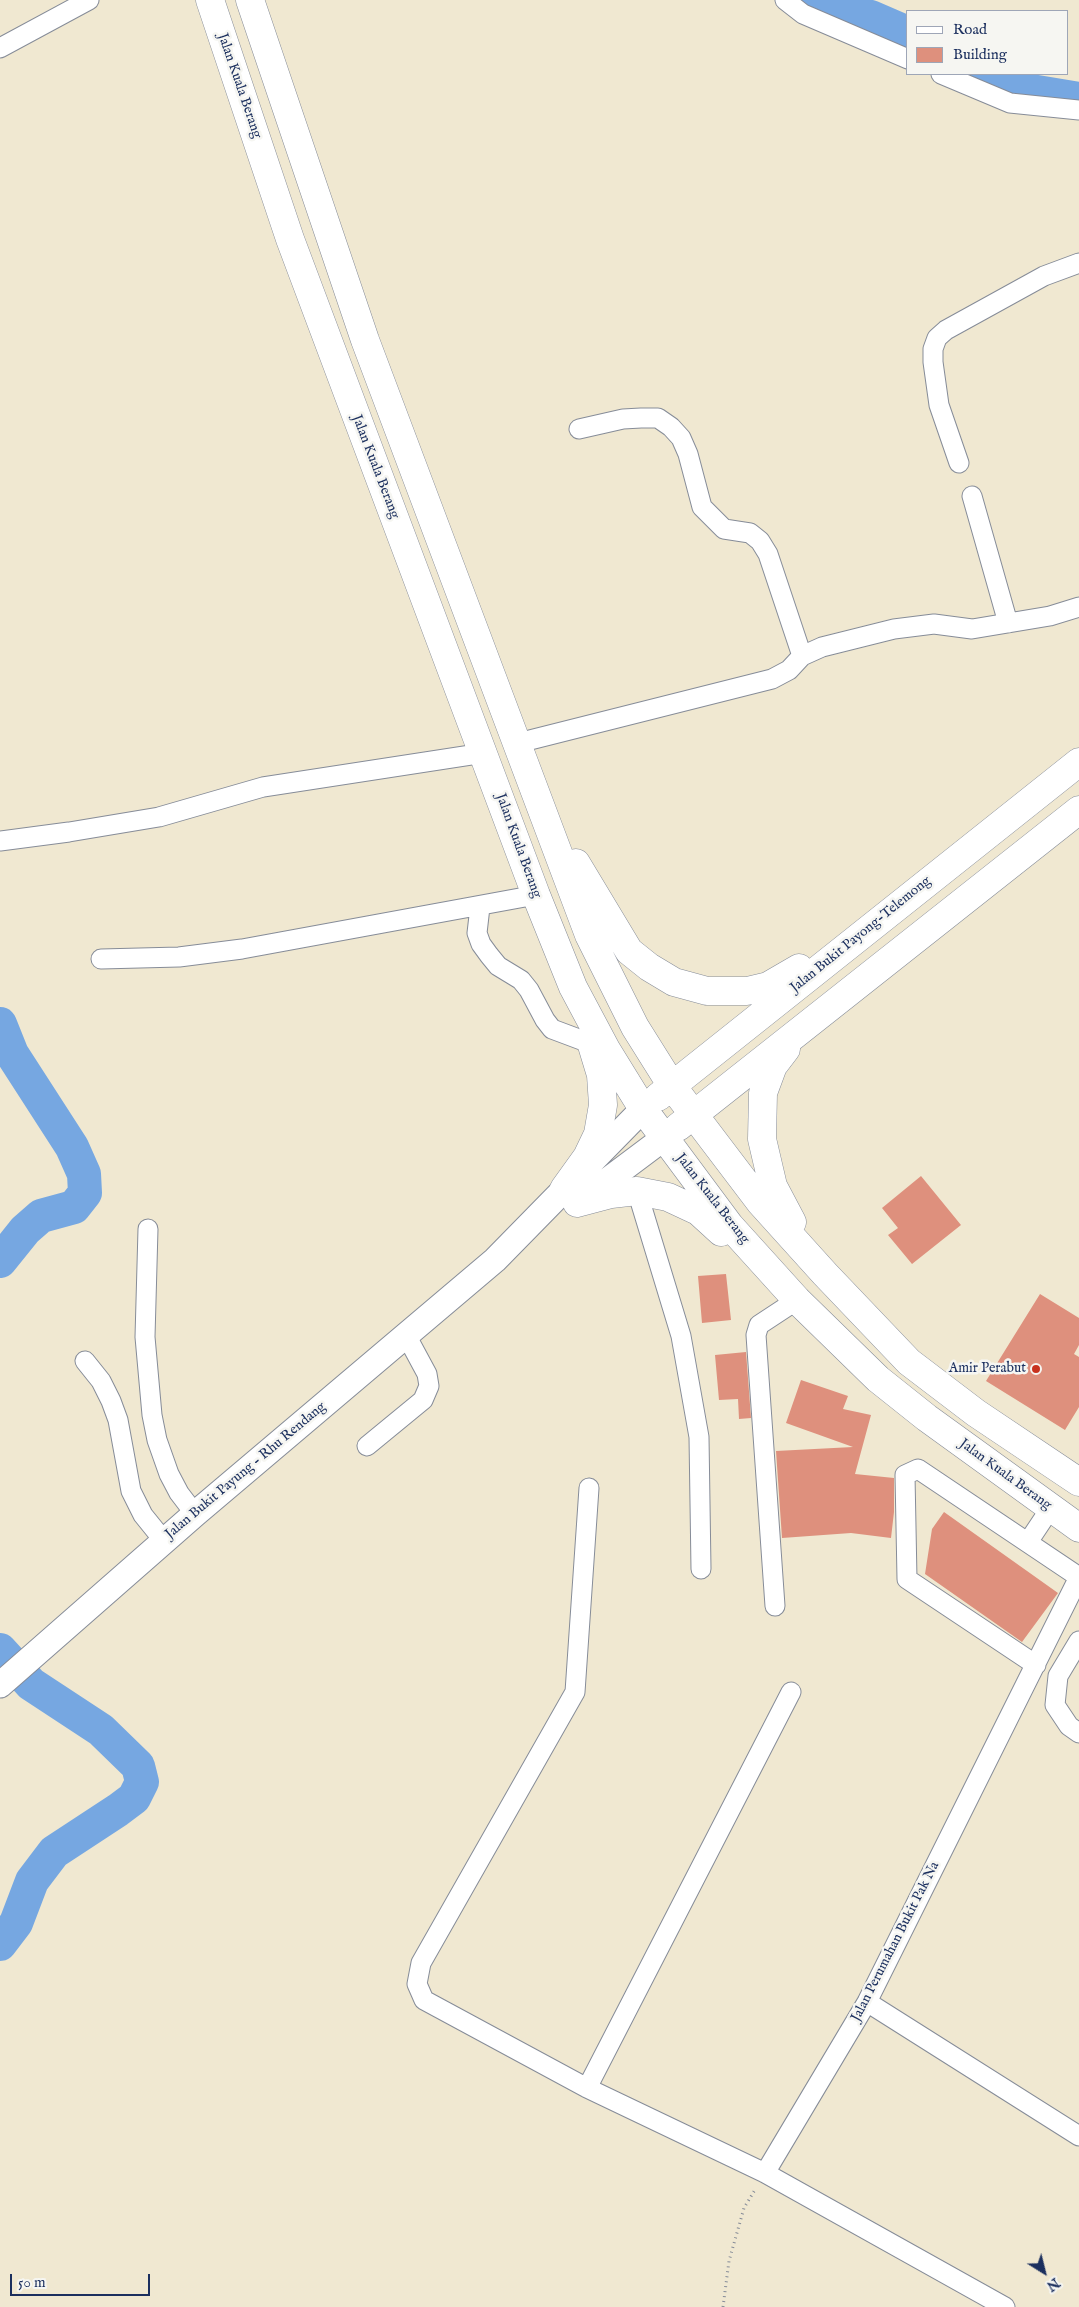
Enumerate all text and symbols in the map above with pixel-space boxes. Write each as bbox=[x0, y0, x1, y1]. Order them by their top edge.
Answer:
legend bbox=[906, 10, 1069, 75]
text: Road bbox=[953, 20, 987, 39]
street label: Jalan Kuala Berang bbox=[213, 31, 265, 141]
text: Building bbox=[953, 45, 1007, 64]
street label: Jalan Kuala Berang bbox=[347, 413, 403, 521]
street label: Jalan Kuala Berang bbox=[491, 791, 545, 901]
street label: Jalan Bukit Payong-Telemong bbox=[787, 873, 935, 997]
street label: Jalan Kuala Berang bbox=[672, 1150, 752, 1248]
place label: Amir Perabut bbox=[949, 1361, 1026, 1377]
marker: Amir Perabut bbox=[1030, 1363, 1042, 1375]
street label: Jalan Bukit Payung - Rhu Rendang bbox=[162, 1399, 330, 1543]
street label: Jalan Kuala Berang bbox=[956, 1436, 1054, 1514]
street label: Jalan Perumahan Bukit Pak Na bbox=[848, 1859, 944, 2025]
north arrow bbox=[1019, 2247, 1069, 2297]
scale bar bbox=[12, 2264, 152, 2296]
text: 50 m bbox=[18, 2273, 46, 2292]
text: N bbox=[1043, 2273, 1063, 2295]

